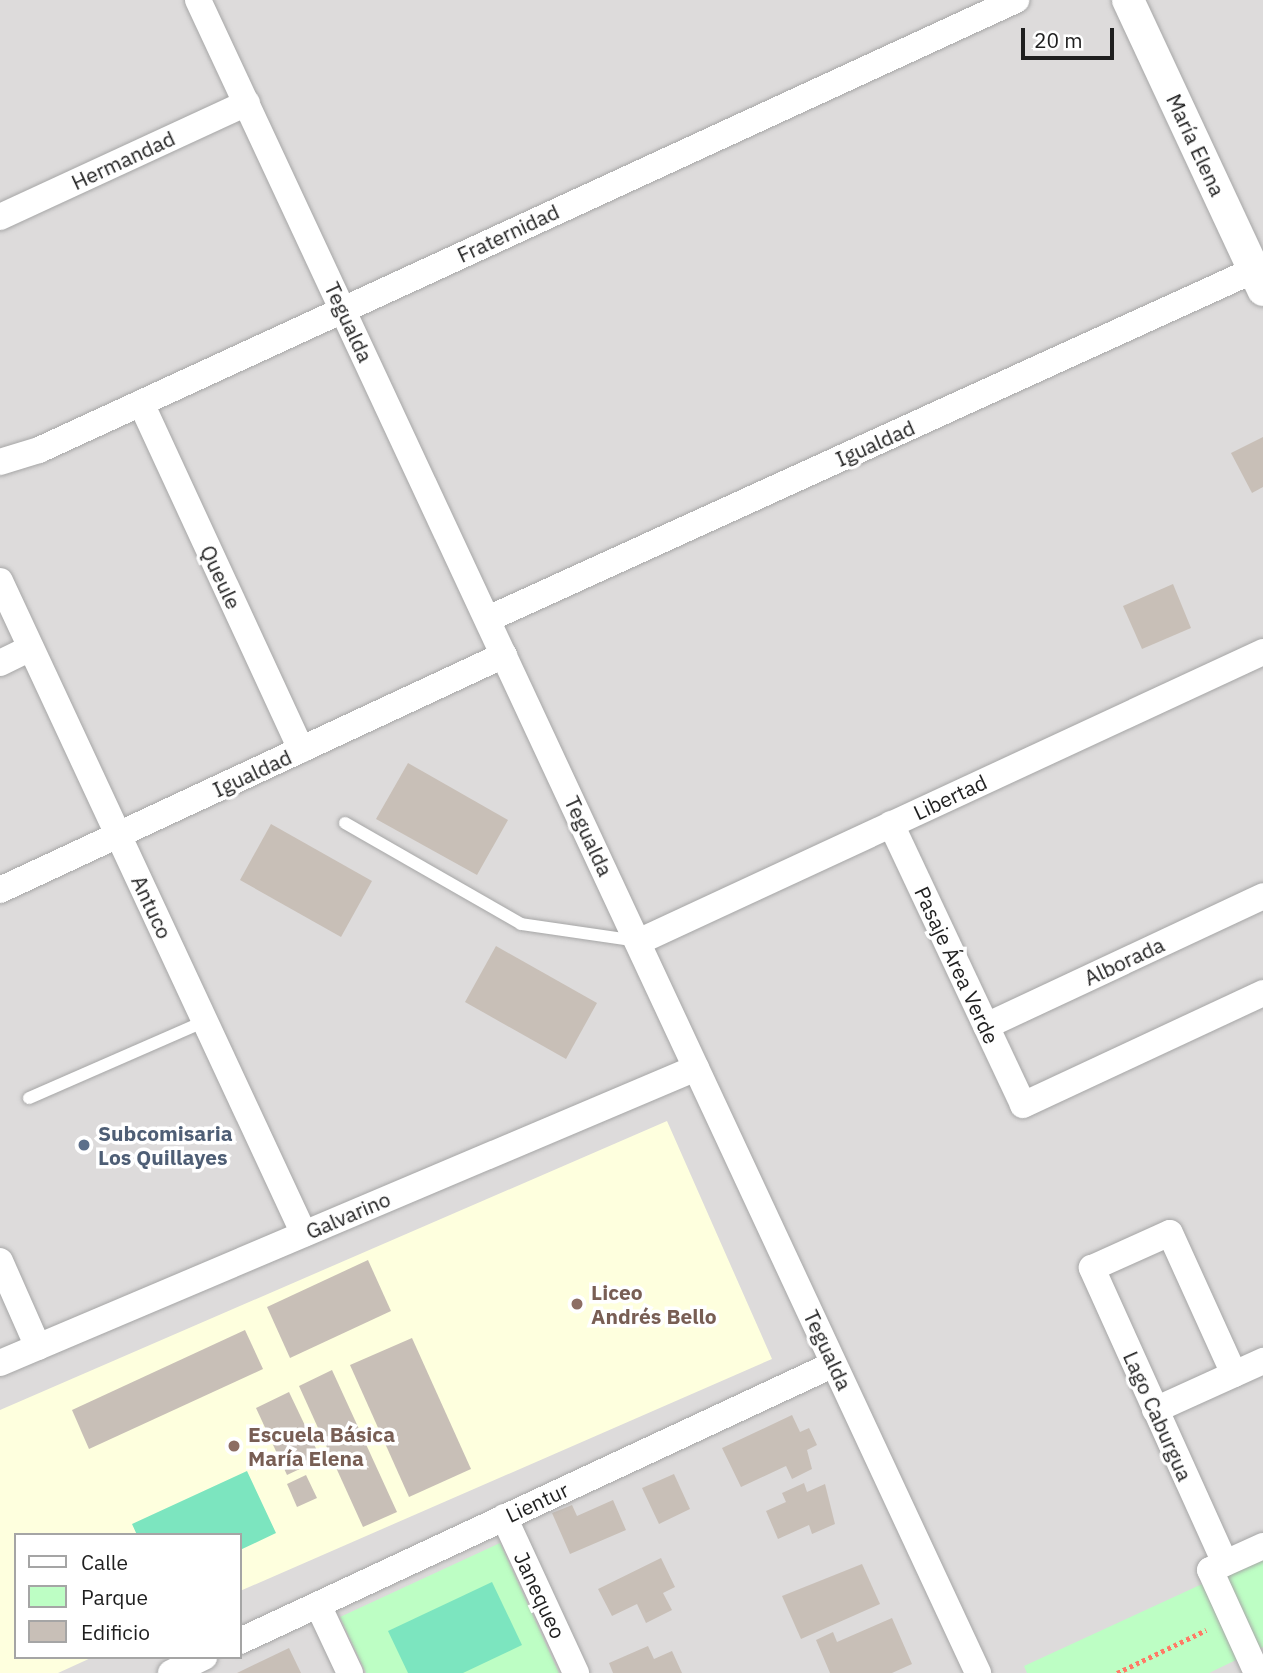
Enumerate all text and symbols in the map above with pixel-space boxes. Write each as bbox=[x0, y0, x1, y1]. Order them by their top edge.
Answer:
scale bar bbox=[1025, 14, 1118, 58]
text: 20 m bbox=[1034, 26, 1083, 54]
street label: María Elena bbox=[1161, 90, 1231, 200]
street label: Hermandad bbox=[67, 125, 179, 195]
street label: Fraternidad bbox=[453, 198, 563, 268]
street label: Tegualda bbox=[320, 278, 378, 366]
street label: Igualdad bbox=[832, 414, 918, 472]
street label: Queule bbox=[195, 541, 247, 613]
street label: Igualdad bbox=[209, 744, 295, 802]
street label: Libertad bbox=[909, 769, 991, 825]
street label: Tegualda bbox=[560, 792, 618, 880]
street label: Antuco bbox=[126, 871, 178, 943]
street label: Pasaje Área Verde bbox=[910, 882, 1004, 1048]
street label: Alborada bbox=[1080, 932, 1168, 990]
place label: Subcomisaria Los Quillayes bbox=[98, 1120, 233, 1170]
marker: Subcomisaria Los Quillayes bbox=[76, 1137, 92, 1153]
street label: Galvarino bbox=[302, 1186, 394, 1244]
place label: Liceo Andrés Bello bbox=[591, 1279, 717, 1329]
marker: Liceo Andrés Bello bbox=[569, 1296, 585, 1312]
street label: Tegualda bbox=[799, 1306, 857, 1394]
street label: Lago Caburgua bbox=[1118, 1347, 1198, 1485]
place label: Escuela Básica María Elena bbox=[248, 1421, 395, 1471]
marker: Escuela Básica María Elena bbox=[226, 1438, 242, 1454]
street label: Lientur bbox=[502, 1477, 572, 1527]
legend bbox=[14, 1533, 242, 1659]
text: Calle bbox=[81, 1548, 128, 1576]
street label: Janequeo bbox=[509, 1548, 571, 1642]
text: Parque bbox=[81, 1583, 148, 1611]
text: Edificio bbox=[81, 1618, 150, 1646]

